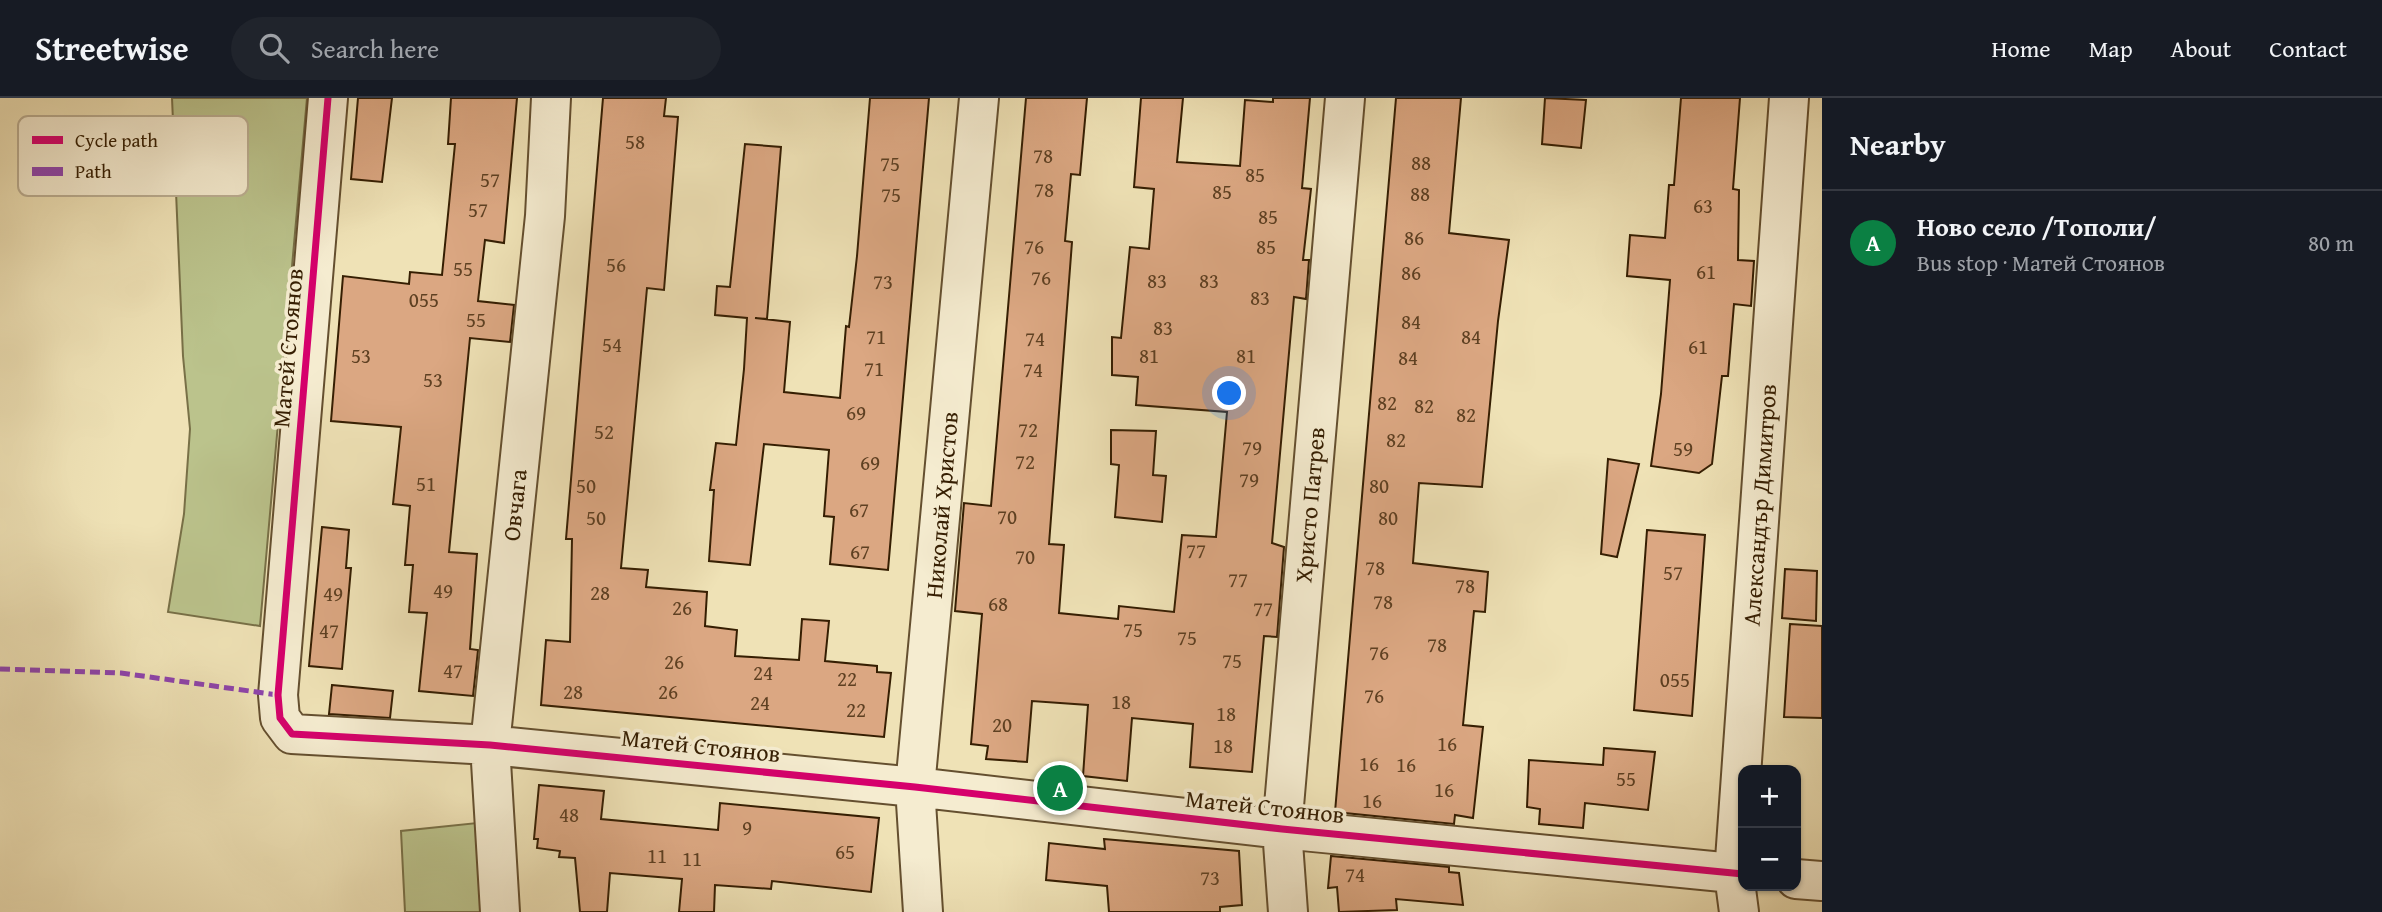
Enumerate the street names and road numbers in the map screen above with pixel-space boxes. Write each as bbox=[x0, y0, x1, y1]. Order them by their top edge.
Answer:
street label: Матей Стоянов bbox=[263, 267, 312, 429]
street label: Александър Димитров bbox=[1734, 383, 1785, 627]
street label: Николай Христов bbox=[916, 410, 967, 600]
street label: Христо Патрев bbox=[1285, 426, 1334, 584]
street label: Овчага bbox=[493, 467, 536, 543]
street label: Матей Стоянов bbox=[620, 720, 782, 771]
street label: Матей Стоянов bbox=[1184, 781, 1346, 832]

